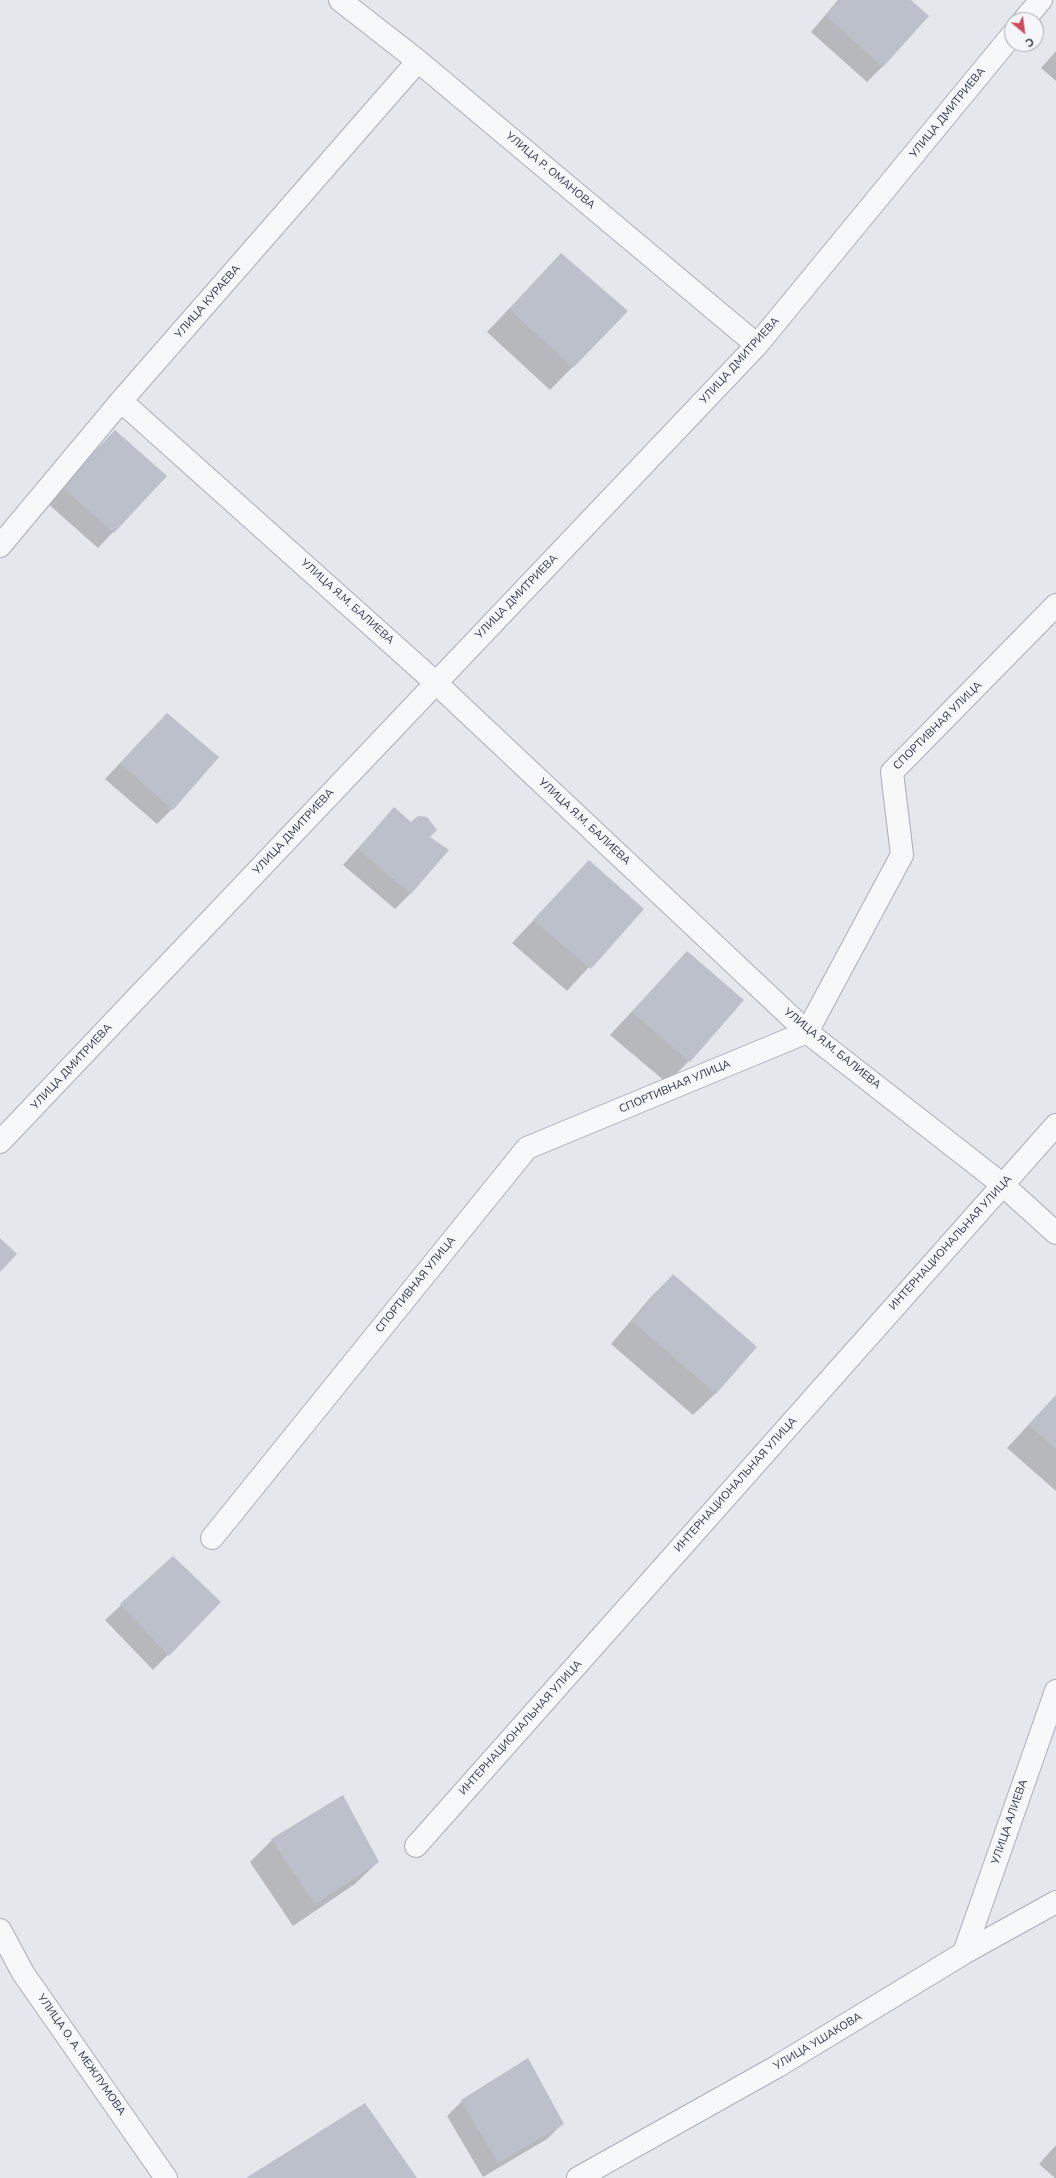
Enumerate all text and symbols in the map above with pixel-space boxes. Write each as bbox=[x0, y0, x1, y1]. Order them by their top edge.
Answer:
north arrow bbox=[1004, 12, 1044, 52]
text: С bbox=[1023, 34, 1036, 50]
street label: УЛИЦА ДМИТРИЕВА bbox=[907, 65, 989, 161]
street label: УЛИЦА Р. ОМАНОВА bbox=[503, 130, 597, 212]
street label: УЛИЦА КУРАЕВА bbox=[173, 263, 243, 341]
street label: УЛИЦА ДМИТРИЕВА bbox=[697, 315, 783, 407]
street label: УЛИЦА ДМИТРИЕВА bbox=[473, 552, 561, 642]
street label: УЛИЦА Я.М. БАЛИЕВА bbox=[298, 557, 396, 647]
street label: СПОРТИВНАЯ УЛИЦА bbox=[891, 679, 985, 773]
street label: УЛИЦА Я.М. БАЛИЕВА bbox=[535, 776, 633, 868]
street label: УЛИЦА ДМИТРИЕВА bbox=[251, 786, 337, 878]
street label: УЛИЦА Я.М. БАЛИЕВА bbox=[781, 1006, 883, 1092]
street label: УЛИЦА ДМИТРИЕВА bbox=[29, 1021, 115, 1113]
street label: СПОРТИВНАЯ УЛИЦА bbox=[617, 1058, 733, 1116]
street label: ИНТЕРНАЦИОНАЛЬНАЯ УЛИЦА bbox=[887, 1173, 1015, 1313]
street label: СПОРТИВНАЯ УЛИЦА bbox=[373, 1234, 459, 1336]
street label: ИНТЕРНАЦИОНАЛЬНАЯ УЛИЦА bbox=[672, 1415, 800, 1555]
street label: ИНТЕРНАЦИОНАЛЬНАЯ УЛИЦА bbox=[457, 1658, 585, 1798]
street label: УЛИЦА АЛИЕВА bbox=[989, 1778, 1031, 1866]
street label: УЛИЦА О. А. МЕЖЛУМОВА bbox=[34, 1992, 128, 2118]
street label: УЛИЦА УШАКОВА bbox=[772, 2011, 864, 2073]

